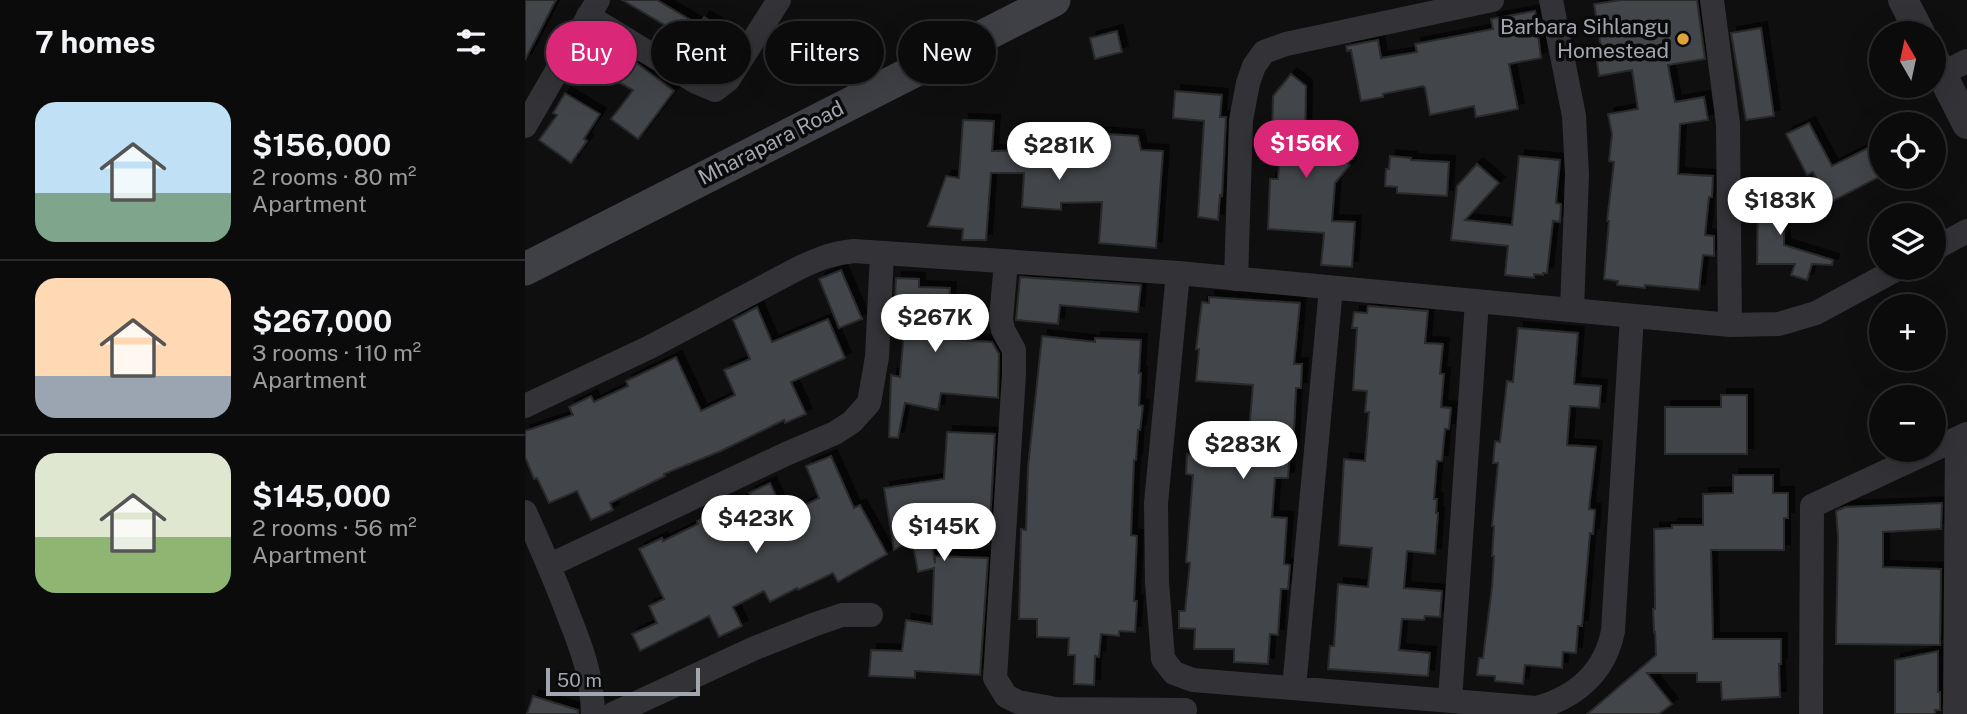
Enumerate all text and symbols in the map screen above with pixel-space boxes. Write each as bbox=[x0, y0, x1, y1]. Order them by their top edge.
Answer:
place label: Barbara Sihlangu Homestead bbox=[1500, 14, 1669, 63]
chip: Buy bbox=[546, 21, 637, 84]
chip: Rent bbox=[651, 21, 751, 84]
chip: Filters bbox=[765, 21, 884, 84]
chip: New bbox=[898, 21, 996, 84]
north arrow bbox=[1869, 21, 1946, 98]
map controls bbox=[1869, 21, 1946, 462]
icon: filters bbox=[452, 23, 490, 61]
text: 7 homes bbox=[35, 24, 156, 60]
marker: Barbara Sihlangu Homestead bbox=[1675, 31, 1691, 47]
street label: Mharapara Road bbox=[694, 95, 848, 190]
button: locate bbox=[1869, 112, 1946, 189]
pin: $156K bbox=[1257, 120, 1355, 180]
pin: $281K bbox=[1010, 122, 1108, 182]
text: $156,000 bbox=[252, 127, 391, 163]
text: $156K bbox=[1270, 129, 1342, 156]
icon: home bbox=[91, 130, 175, 214]
text: $281K bbox=[1023, 131, 1095, 158]
text: 2 rooms · 80 m² bbox=[252, 163, 417, 190]
pin: $183K bbox=[1731, 177, 1829, 237]
text: $183K bbox=[1744, 186, 1816, 213]
text: Apartment bbox=[252, 190, 367, 217]
button: layers bbox=[1869, 203, 1946, 280]
pin: $267K bbox=[886, 294, 984, 354]
button: + bbox=[1869, 294, 1946, 371]
text: $267,000 bbox=[252, 303, 392, 339]
text: $267K bbox=[897, 303, 973, 330]
icon: home bbox=[91, 306, 175, 390]
text: 3 rooms · 110 m² bbox=[252, 339, 421, 366]
text: Apartment bbox=[252, 366, 367, 393]
button: − bbox=[1869, 385, 1946, 462]
pin: $283K bbox=[1194, 421, 1292, 481]
text: $283K bbox=[1204, 430, 1282, 457]
text: $145,000 bbox=[252, 478, 391, 514]
icon: home bbox=[91, 481, 175, 565]
pin: $423K bbox=[707, 496, 805, 555]
text: $423K bbox=[717, 504, 795, 531]
pin: $145K bbox=[895, 504, 993, 563]
text: $145K bbox=[908, 512, 980, 539]
text: 2 rooms · 56 m² bbox=[252, 514, 417, 541]
text: Apartment bbox=[252, 541, 367, 568]
scale bar bbox=[546, 665, 700, 697]
text: 50 m bbox=[557, 669, 602, 691]

